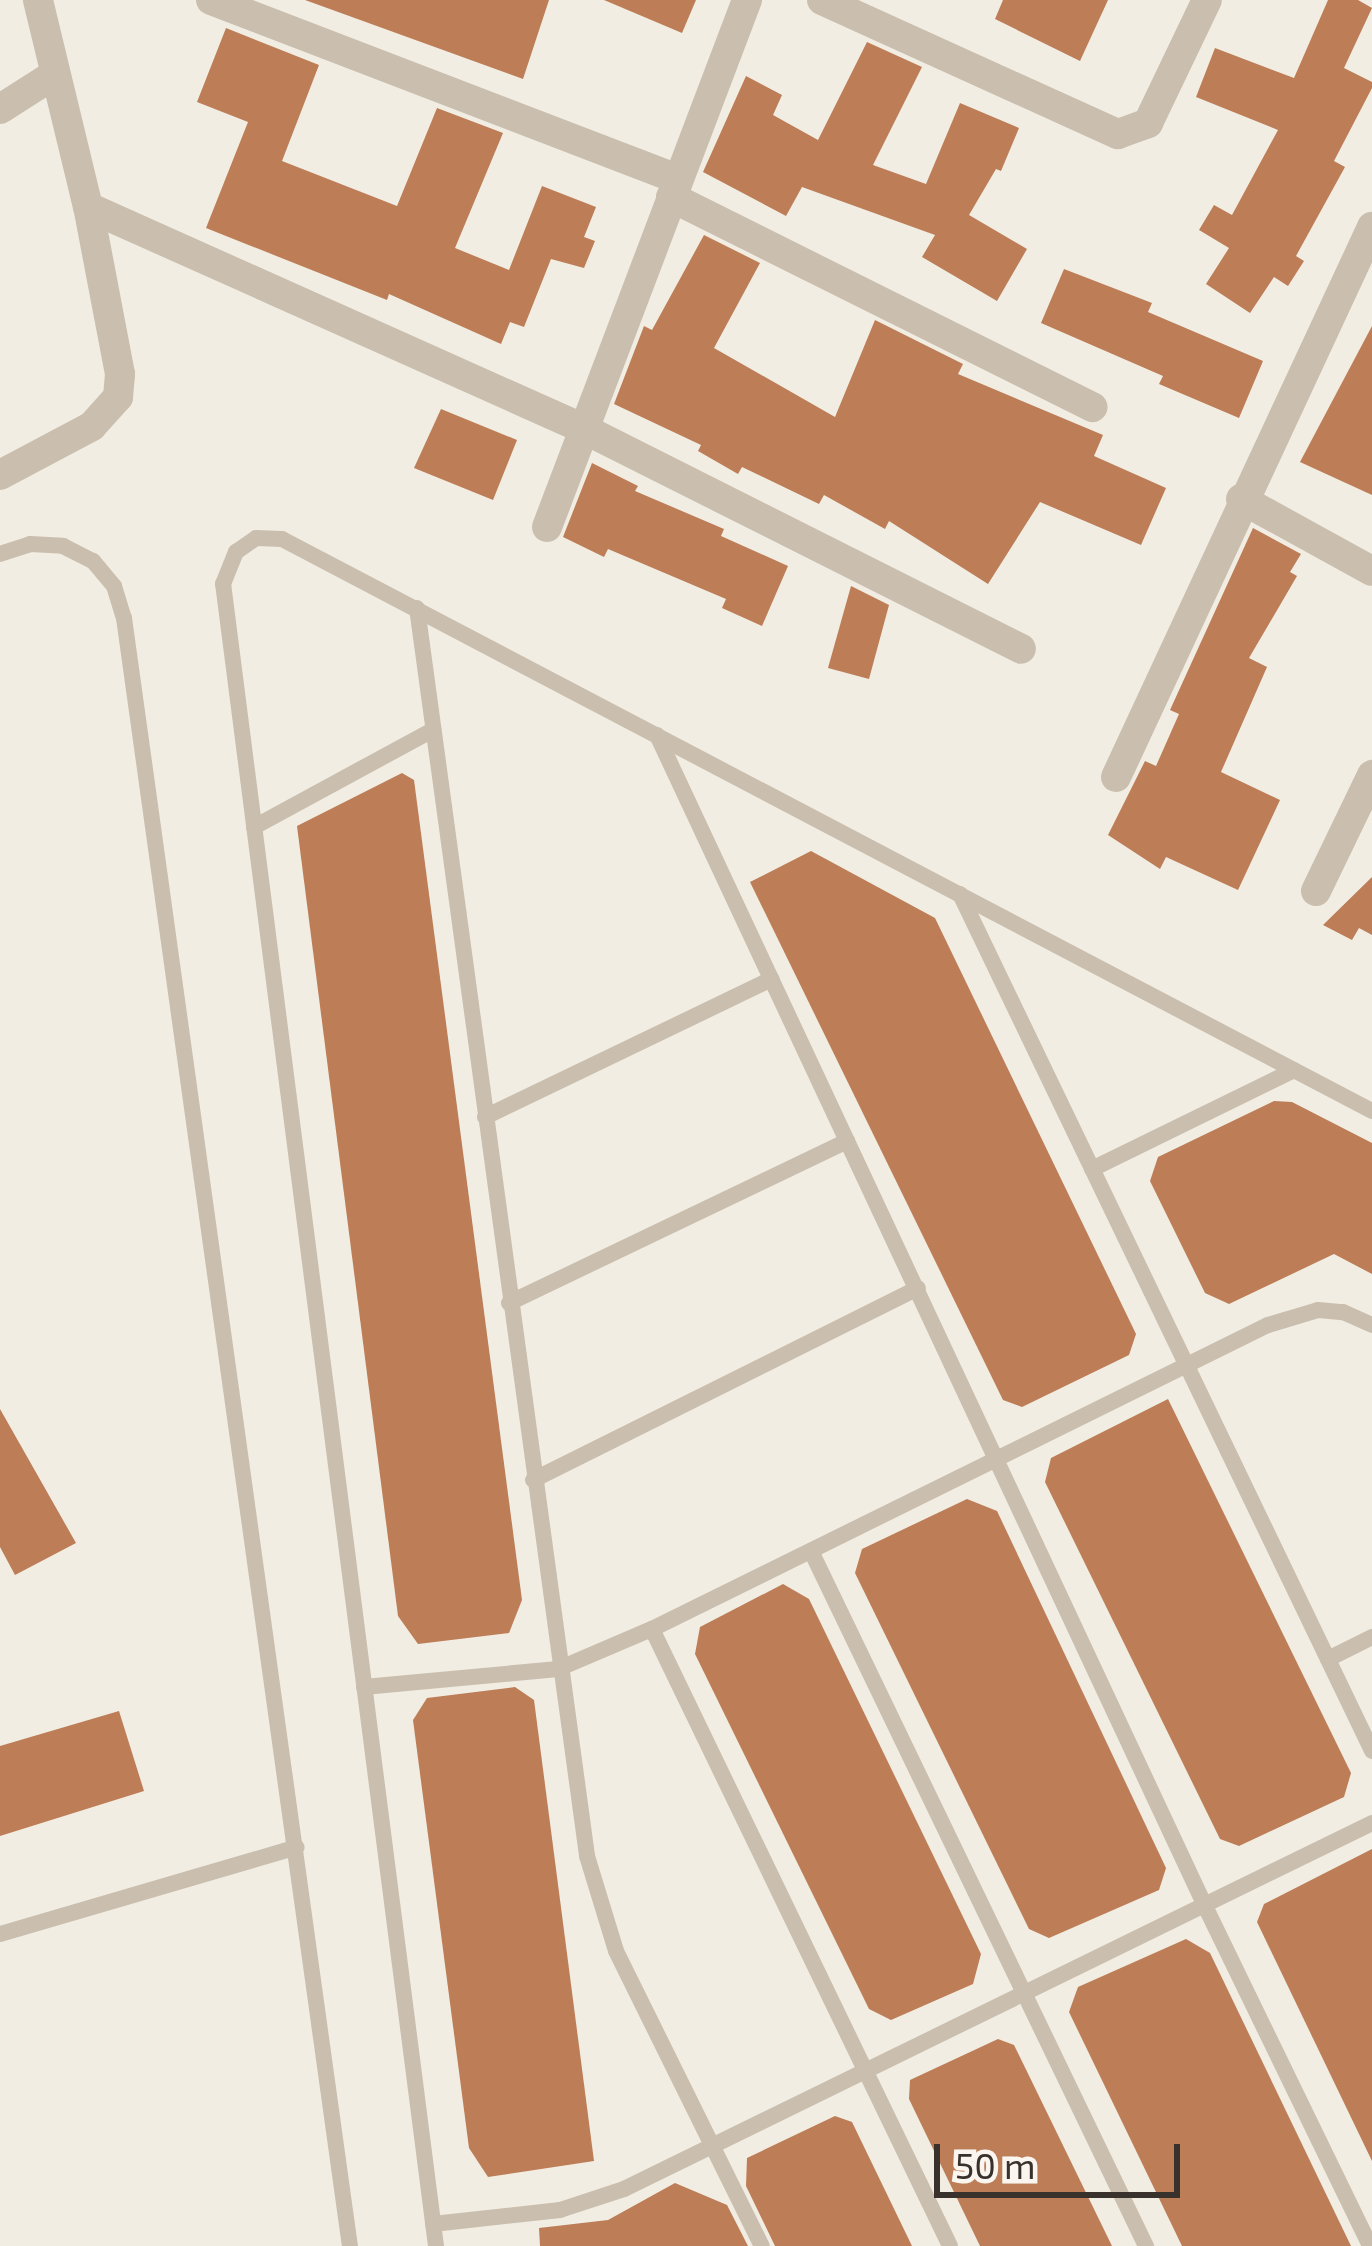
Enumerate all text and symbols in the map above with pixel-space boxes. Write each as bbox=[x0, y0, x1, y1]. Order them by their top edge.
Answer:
scale bar bbox=[940, 2120, 1186, 2194]
text: 50 m bbox=[955, 2143, 1036, 2186]

